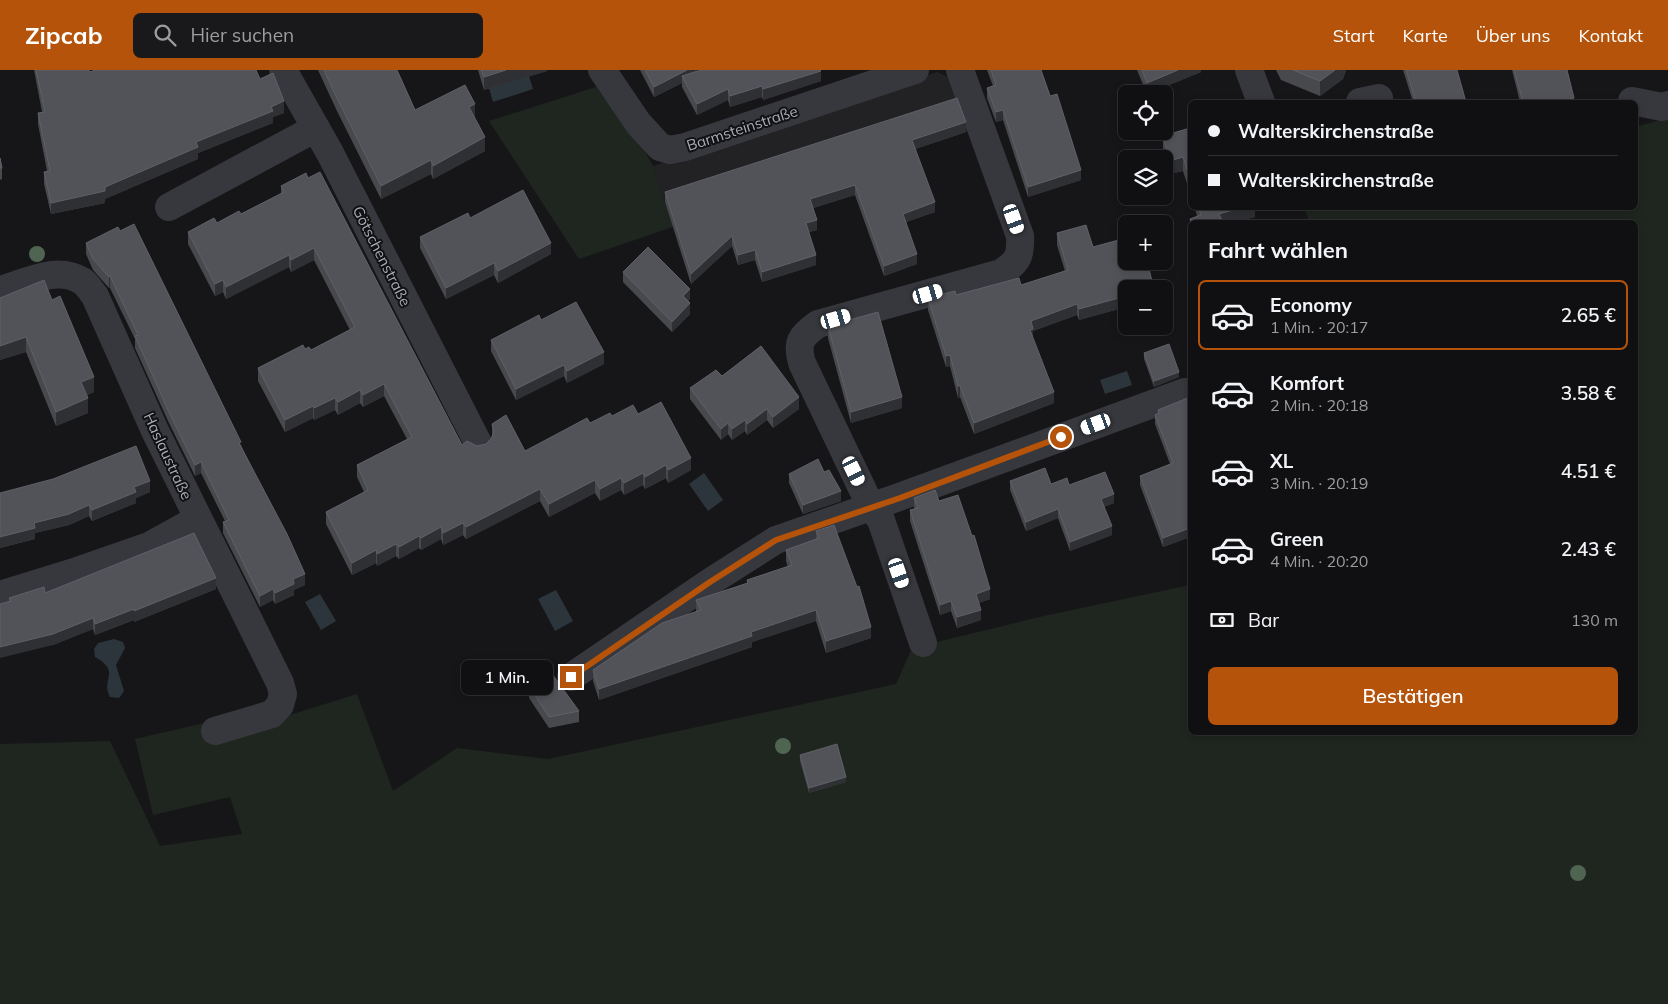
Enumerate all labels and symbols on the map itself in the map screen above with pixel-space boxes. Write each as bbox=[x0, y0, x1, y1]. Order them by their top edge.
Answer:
street label: Barmsteinstraße bbox=[684, 101, 800, 155]
car bbox=[1001, 202, 1026, 236]
street label: Götschenstraße bbox=[349, 203, 415, 309]
car bbox=[911, 283, 944, 305]
car bbox=[819, 308, 852, 330]
street label: Haslaustraße bbox=[140, 409, 196, 503]
car bbox=[1079, 412, 1112, 436]
route start bbox=[1050, 426, 1072, 448]
car bbox=[840, 454, 867, 488]
car bbox=[887, 556, 910, 590]
callout: 1 Min. bbox=[461, 660, 554, 694]
route end bbox=[560, 666, 582, 688]

